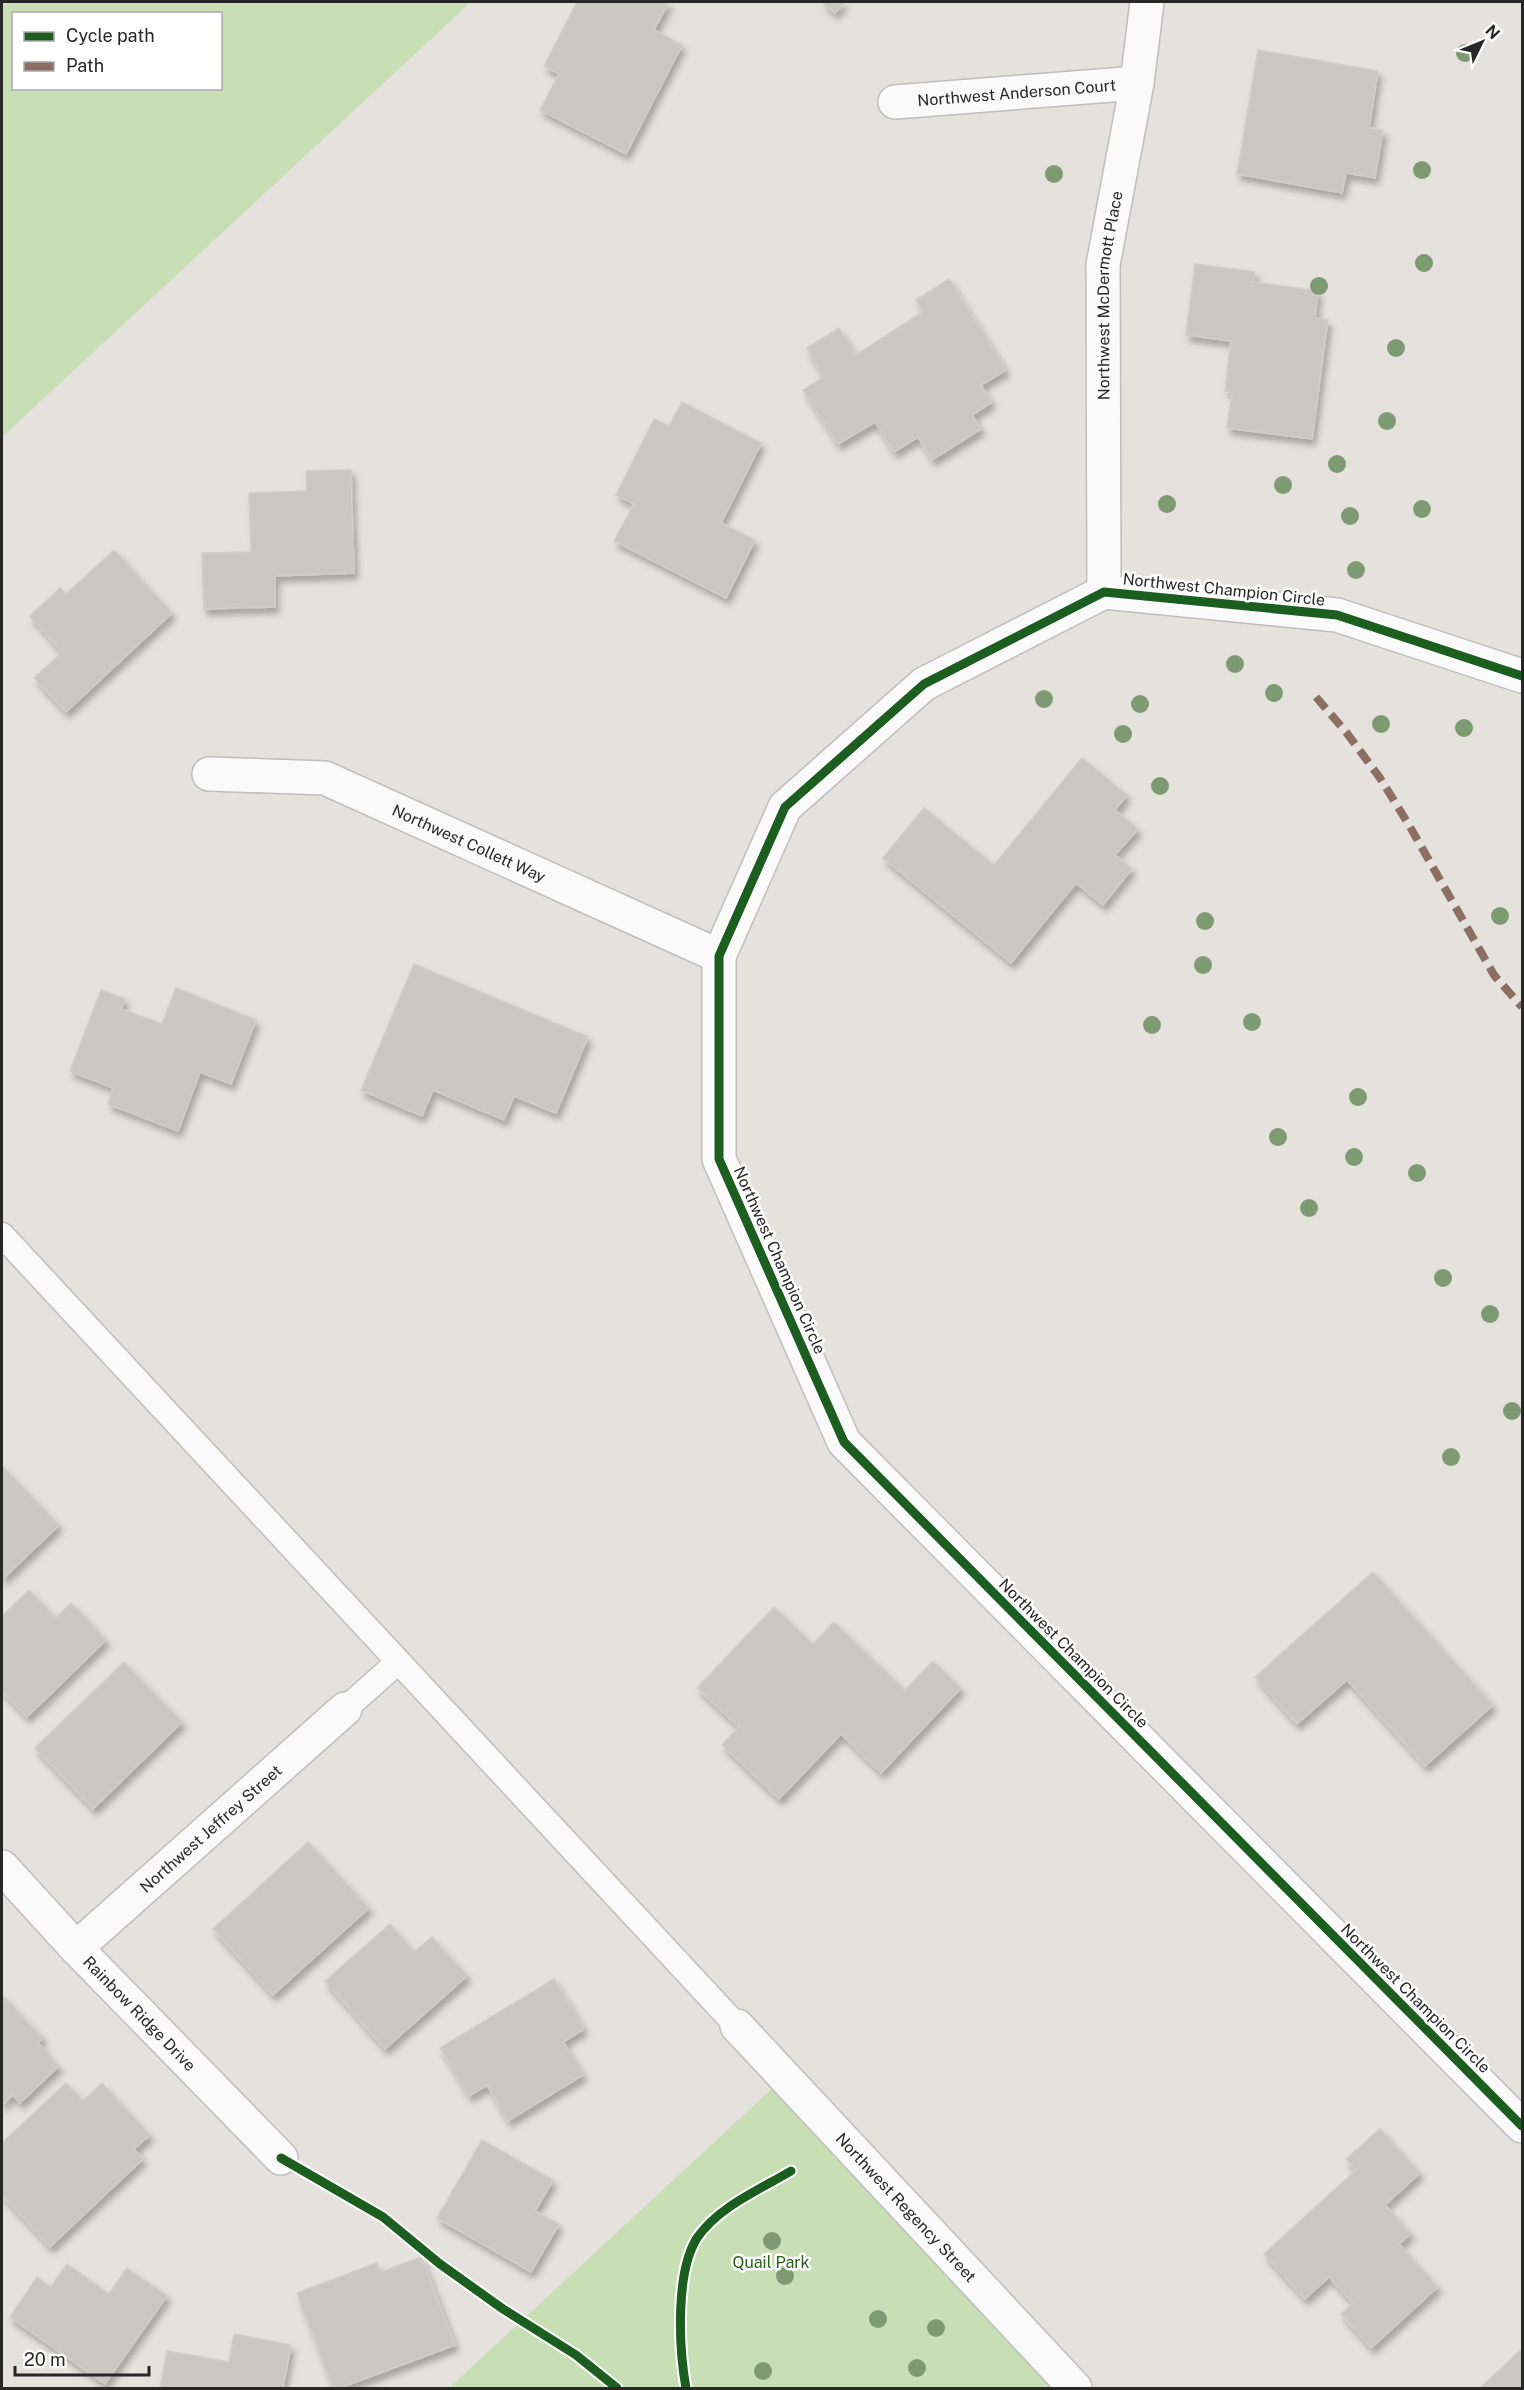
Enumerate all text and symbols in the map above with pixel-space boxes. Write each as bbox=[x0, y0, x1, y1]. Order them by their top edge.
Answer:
legend bbox=[12, 12, 222, 90]
north arrow bbox=[1452, 12, 1512, 72]
text: N bbox=[1481, 21, 1504, 43]
text: Cycle path bbox=[66, 25, 155, 46]
text: Path bbox=[66, 55, 104, 76]
street label: Northwest Anderson Court bbox=[917, 76, 1117, 110]
street label: Northwest McDermott Place bbox=[1093, 189, 1127, 400]
street label: Northwest Champion Circle bbox=[1122, 569, 1326, 610]
street label: Northwest Collett Way bbox=[389, 801, 549, 887]
street label: Northwest Champion Circle bbox=[729, 1163, 830, 1357]
street label: Northwest Champion Circle bbox=[995, 1575, 1152, 1732]
street label: Northwest Jeffrey Street bbox=[136, 1761, 286, 1897]
street label: Northwest Champion Circle bbox=[1337, 1920, 1494, 2077]
street label: Rainbow Ridge Drive bbox=[79, 1952, 200, 2075]
street label: Northwest Regency Street bbox=[832, 2129, 980, 2286]
park label: Quail Park bbox=[732, 2253, 810, 2272]
scale bar bbox=[15, 2339, 148, 2377]
text: 20 m bbox=[24, 2349, 66, 2370]

